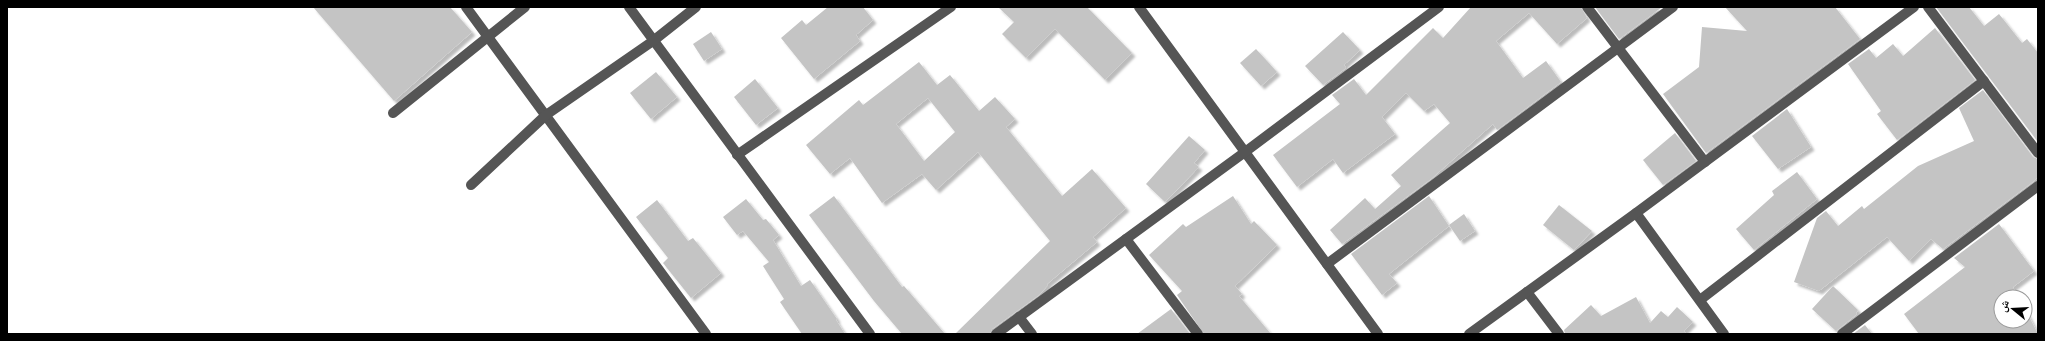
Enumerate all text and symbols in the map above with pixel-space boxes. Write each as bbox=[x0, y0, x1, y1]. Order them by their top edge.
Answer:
north arrow bbox=[1993, 289, 2033, 329]
text: ش bbox=[1996, 298, 2013, 314]

